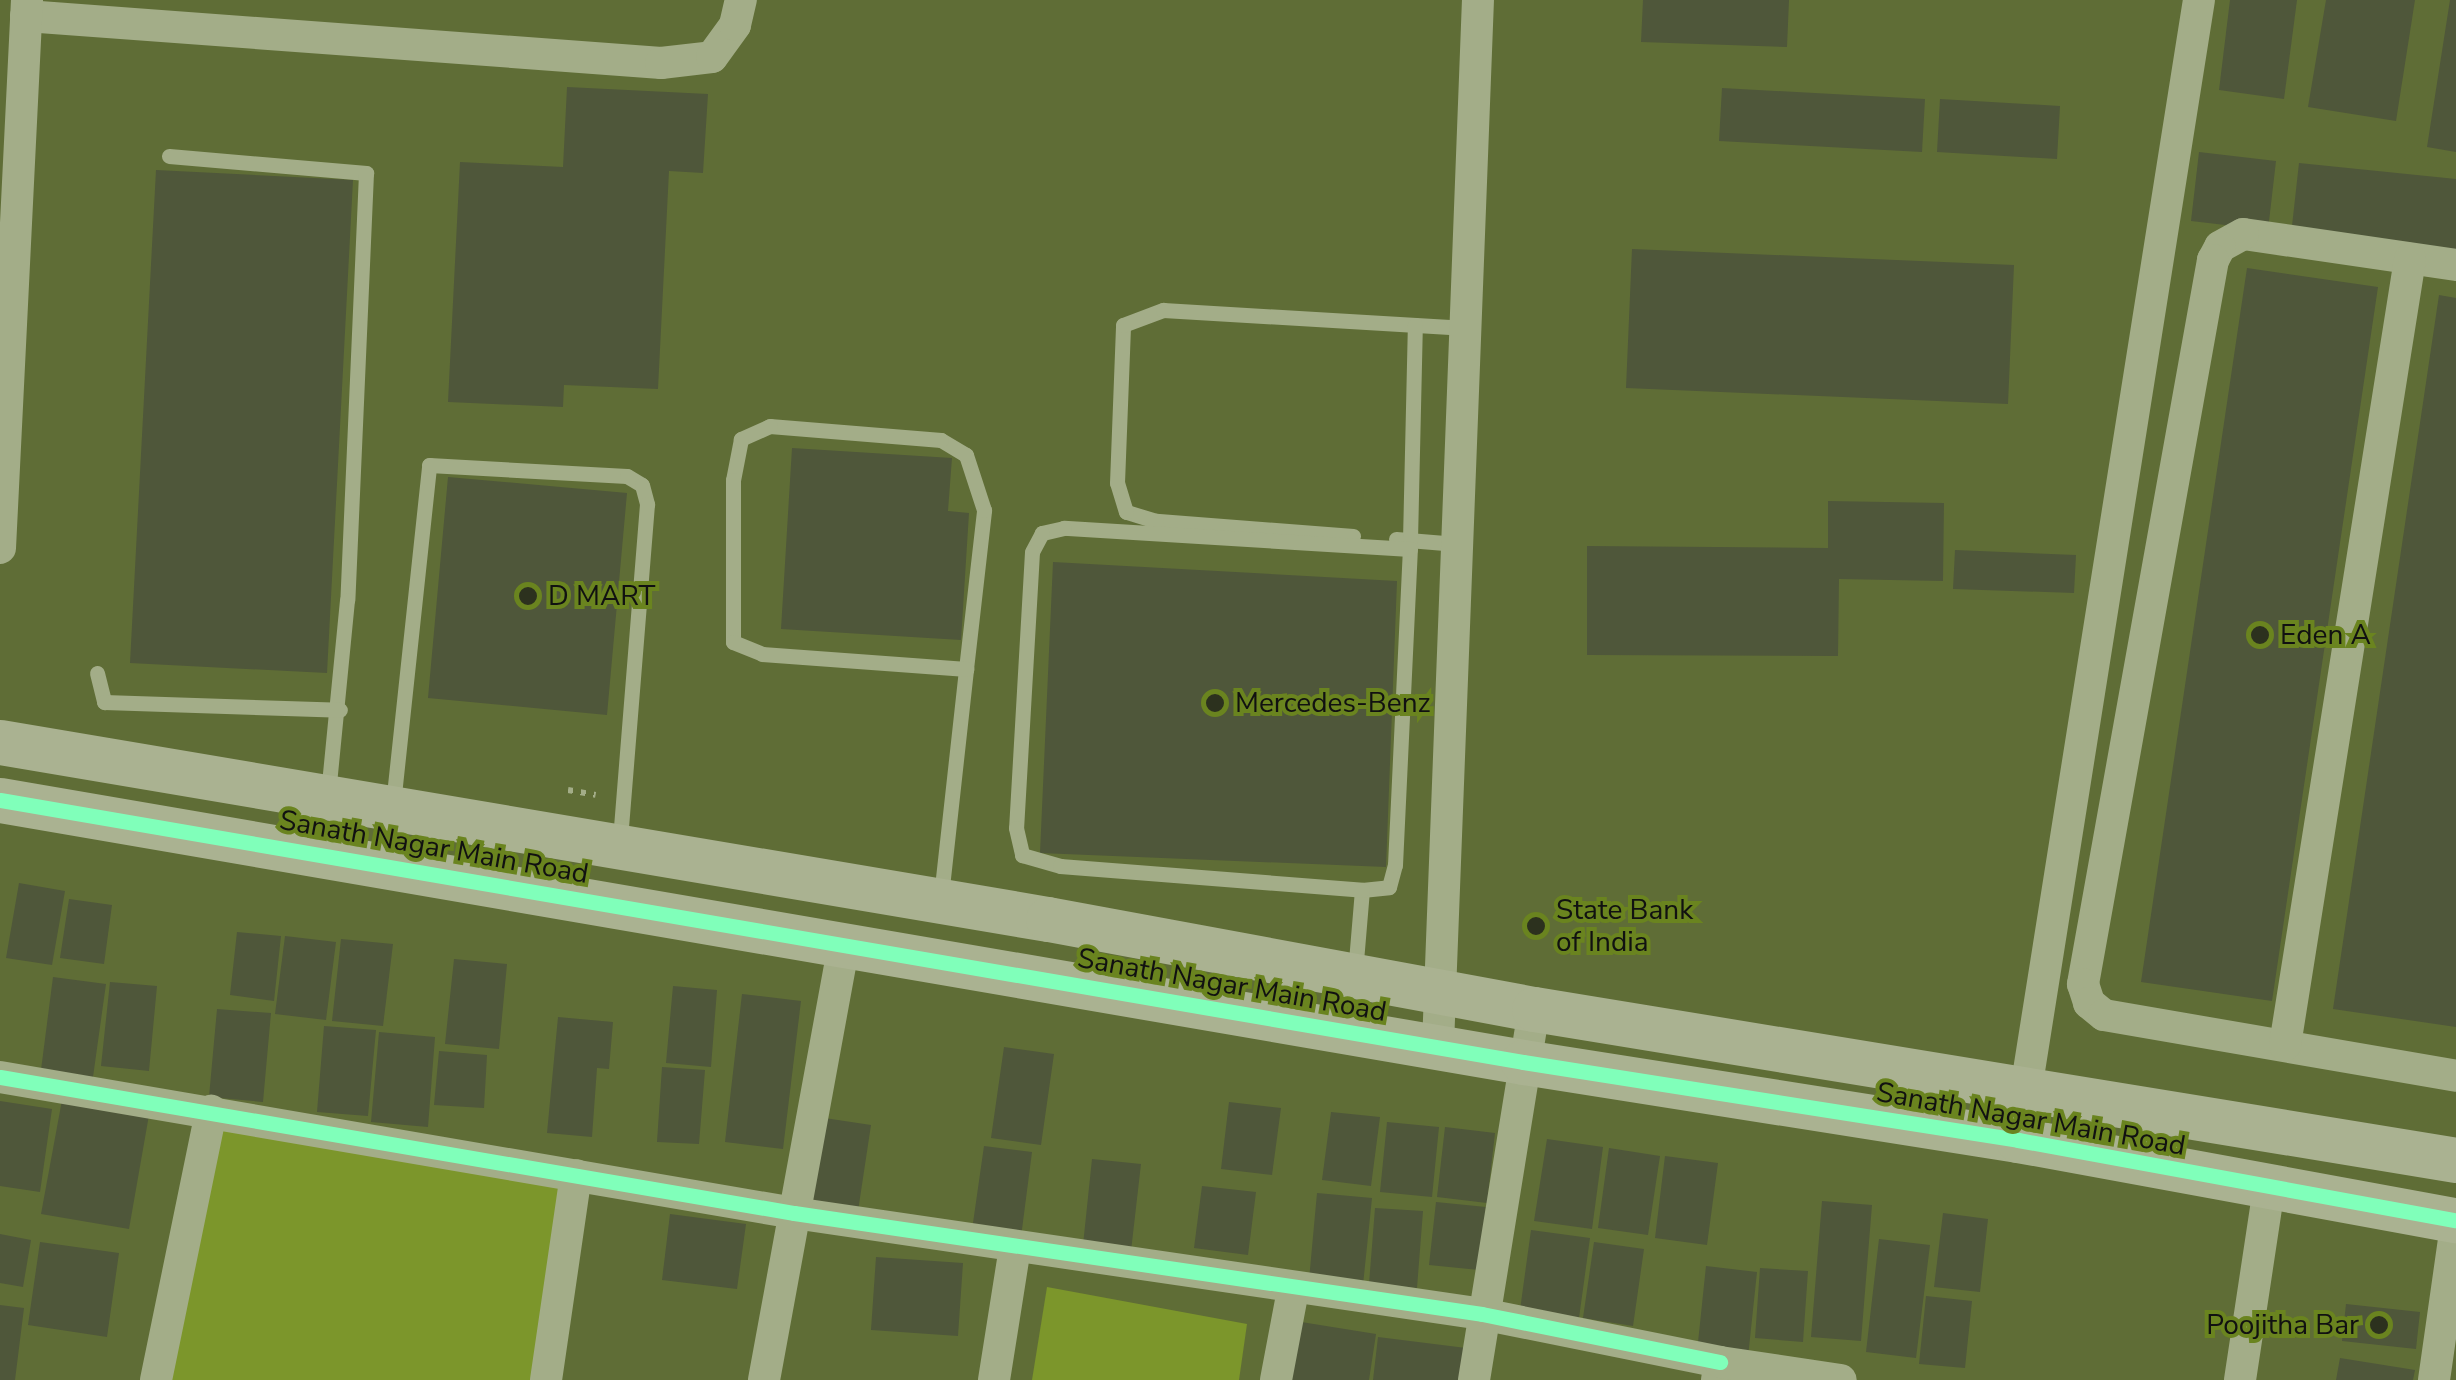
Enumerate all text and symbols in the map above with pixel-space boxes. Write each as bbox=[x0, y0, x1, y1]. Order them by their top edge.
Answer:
place label: D MART bbox=[548, 579, 655, 613]
marker: D MART bbox=[517, 585, 539, 607]
place label: Eden A bbox=[2280, 618, 2371, 652]
marker: Eden A bbox=[2249, 624, 2271, 646]
place label: Mercedes-Benz bbox=[1235, 686, 1431, 720]
marker: Mercedes-Benz bbox=[1204, 692, 1226, 714]
street label: Sanath Nagar Main Road bbox=[277, 803, 591, 891]
place label: State Bank of India bbox=[1556, 893, 1693, 959]
marker: State Bank of India bbox=[1525, 915, 1547, 937]
street label: Sanath Nagar Main Road bbox=[1075, 941, 1389, 1029]
street label: Sanath Nagar Main Road bbox=[1874, 1075, 2188, 1163]
place label: Poojitha Bar bbox=[2206, 1308, 2359, 1342]
marker: Poojitha Bar bbox=[2368, 1314, 2390, 1336]

